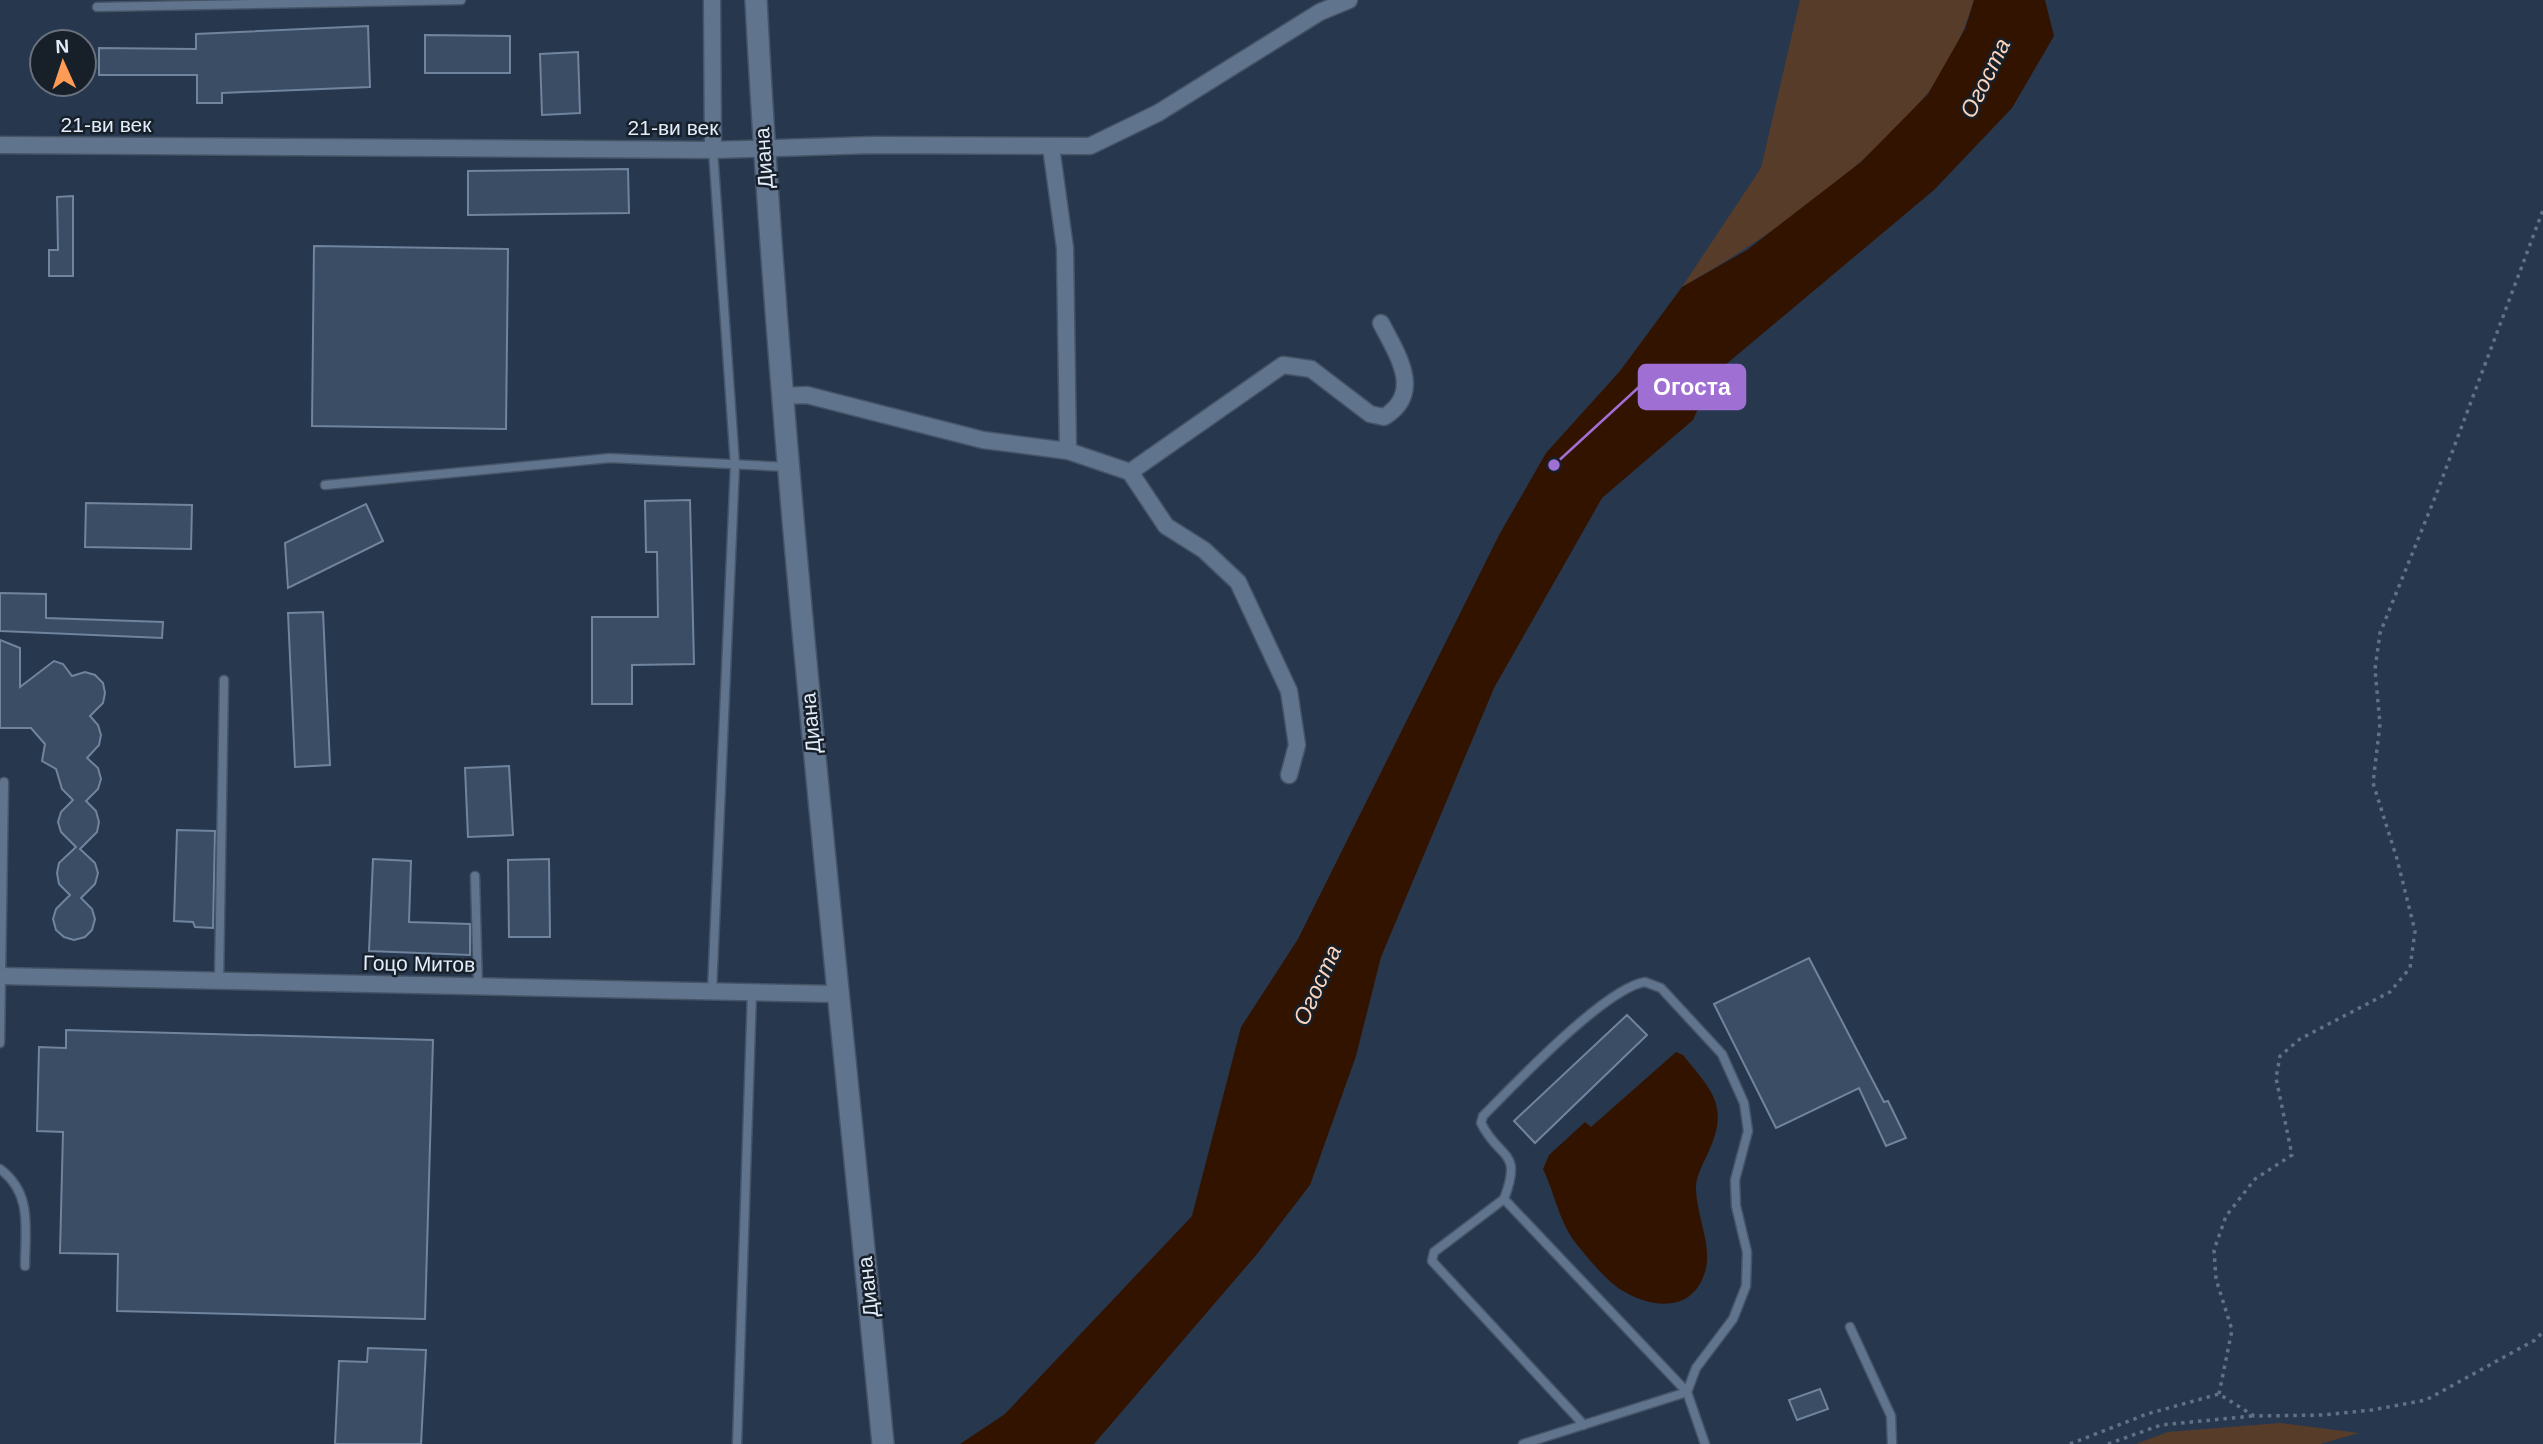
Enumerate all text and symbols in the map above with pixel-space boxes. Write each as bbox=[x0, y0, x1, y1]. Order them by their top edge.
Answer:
north arrow bbox=[28, 28, 98, 98]
water label: Огоста bbox=[1955, 34, 2015, 122]
text: N bbox=[55, 36, 70, 57]
street label: 21-ви век bbox=[61, 113, 152, 136]
street label: 21-ви век bbox=[628, 116, 719, 139]
street label: Диана bbox=[750, 127, 777, 189]
callout: Огоста bbox=[1639, 365, 1745, 409]
text: Огоста bbox=[1653, 374, 1731, 400]
street label: Диана bbox=[796, 691, 825, 754]
water label: Огоста bbox=[1288, 941, 1346, 1029]
street label: Гоцо Митов bbox=[363, 951, 475, 976]
street label: Диана bbox=[853, 1255, 882, 1319]

